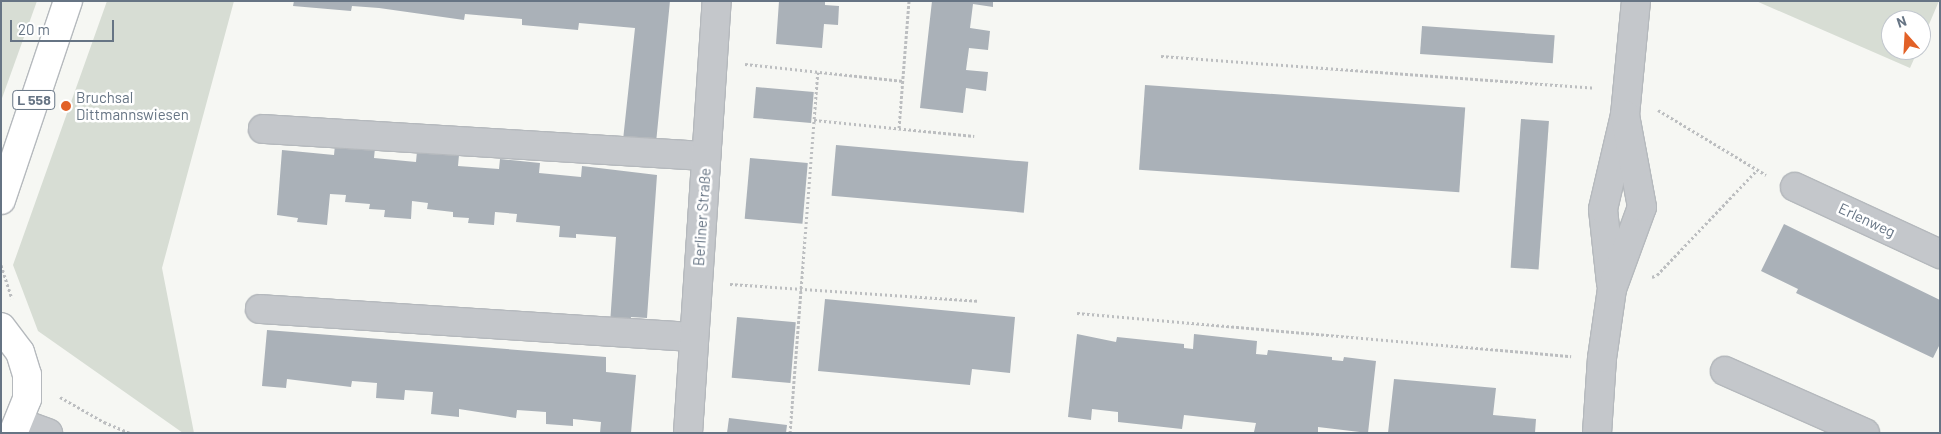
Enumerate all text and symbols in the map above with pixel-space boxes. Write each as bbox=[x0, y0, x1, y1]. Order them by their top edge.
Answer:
scale bar bbox=[12, 10, 116, 42]
north arrow bbox=[1881, 10, 1931, 60]
text: N bbox=[1894, 12, 1908, 31]
text: 20 m bbox=[18, 20, 50, 38]
road number: L 558 bbox=[12, 88, 56, 112]
place label: Bruchsal Dittmannswiesen bbox=[76, 88, 189, 123]
marker: Bruchsal Dittmannswiesen bbox=[60, 100, 72, 112]
street label: Berliner Straße bbox=[690, 167, 714, 267]
street label: Erlenweg bbox=[1836, 199, 1898, 241]

